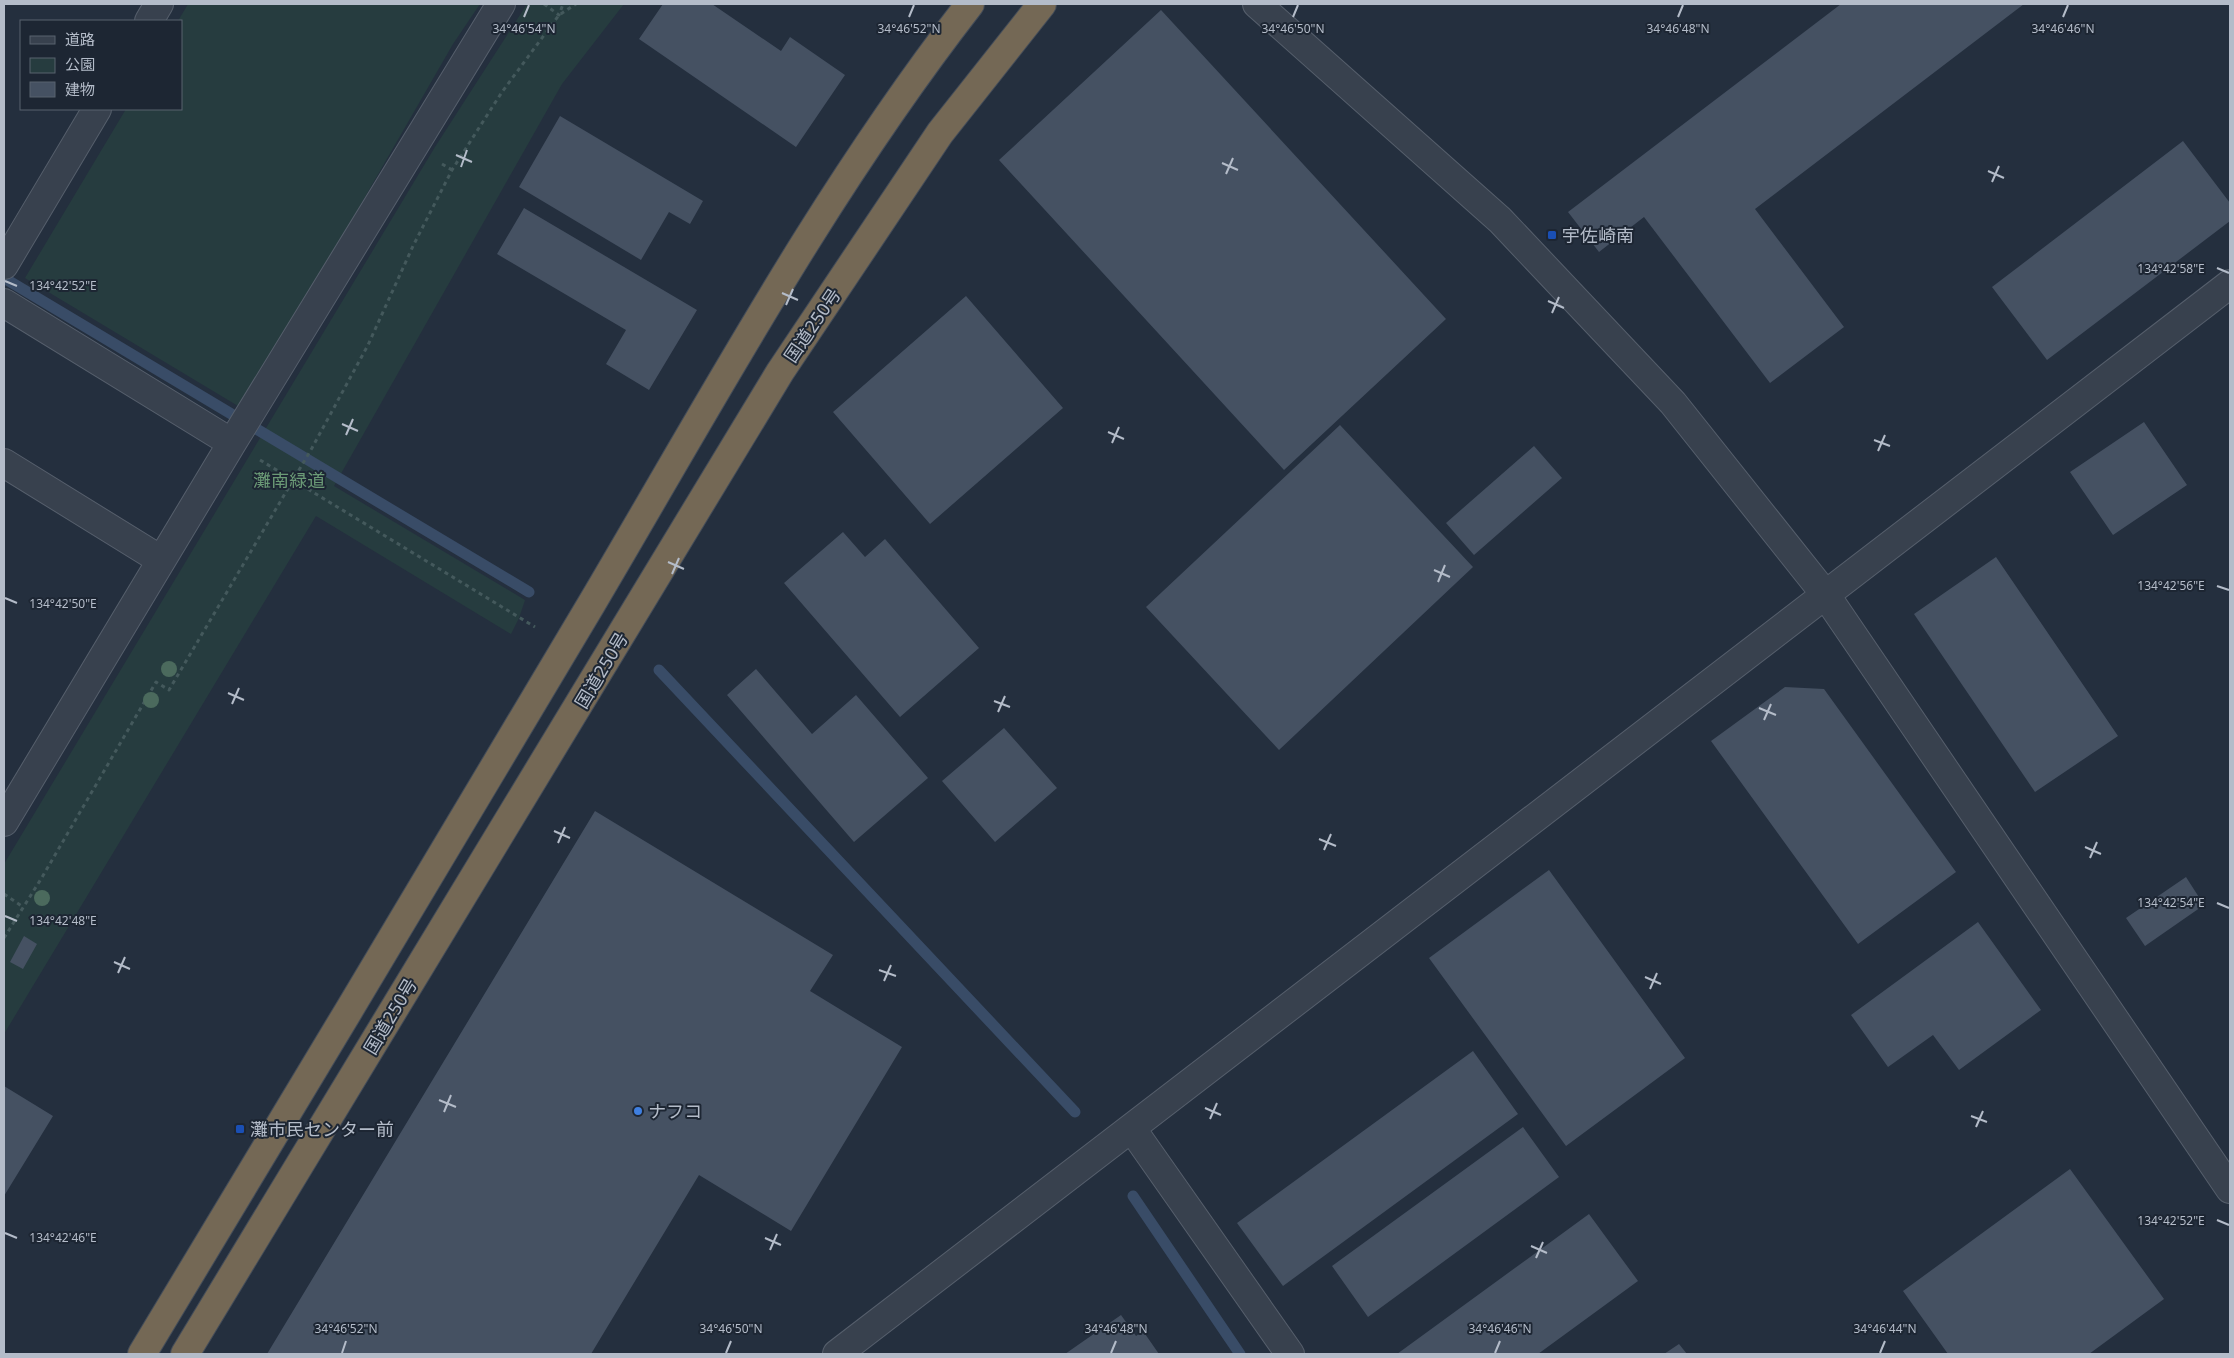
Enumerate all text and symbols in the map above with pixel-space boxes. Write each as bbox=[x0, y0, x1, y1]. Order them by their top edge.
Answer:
legend bbox=[20, 20, 182, 110]
text: 34°46'54"N bbox=[492, 20, 556, 37]
text: 34°46'52"N bbox=[877, 20, 941, 37]
text: 34°46'50"N bbox=[1261, 20, 1325, 37]
text: 34°46'48"N bbox=[1646, 20, 1710, 37]
text: 34°46'46"N bbox=[2031, 20, 2095, 37]
text: 道路 bbox=[65, 29, 95, 49]
text: 公園 bbox=[65, 54, 95, 74]
text: 建物 bbox=[65, 79, 95, 99]
place label: 宇佐崎南 bbox=[1562, 223, 1634, 247]
marker: 宇佐崎南 bbox=[1546, 229, 1558, 241]
text: 134°42'58"E bbox=[2137, 260, 2205, 277]
text: 134°42'52"E bbox=[29, 277, 97, 294]
street label: 国道250号 bbox=[778, 283, 846, 367]
park label: 灘南緑道 bbox=[253, 468, 325, 492]
text: 134°42'56"E bbox=[2137, 577, 2205, 594]
text: 134°42'50"E bbox=[29, 595, 97, 612]
street label: 国道250号 bbox=[569, 627, 633, 713]
text: 134°42'54"E bbox=[2137, 894, 2205, 911]
text: 134°42'48"E bbox=[29, 912, 97, 929]
street label: 国道250号 bbox=[358, 973, 422, 1059]
place label: ナフコ bbox=[648, 1099, 702, 1123]
marker: ナフコ bbox=[632, 1105, 644, 1117]
place label: 灘市民センター前 bbox=[250, 1117, 394, 1141]
marker: 灘市民センター前 bbox=[234, 1123, 246, 1135]
text: 134°42'52"E bbox=[2137, 1212, 2205, 1229]
text: 134°42'46"E bbox=[29, 1229, 97, 1246]
text: 34°46'52"N bbox=[314, 1320, 378, 1337]
text: 34°46'50"N bbox=[699, 1320, 763, 1337]
text: 34°46'48"N bbox=[1084, 1320, 1148, 1337]
text: 34°46'46"N bbox=[1468, 1320, 1532, 1337]
text: 34°46'44"N bbox=[1853, 1320, 1917, 1337]

